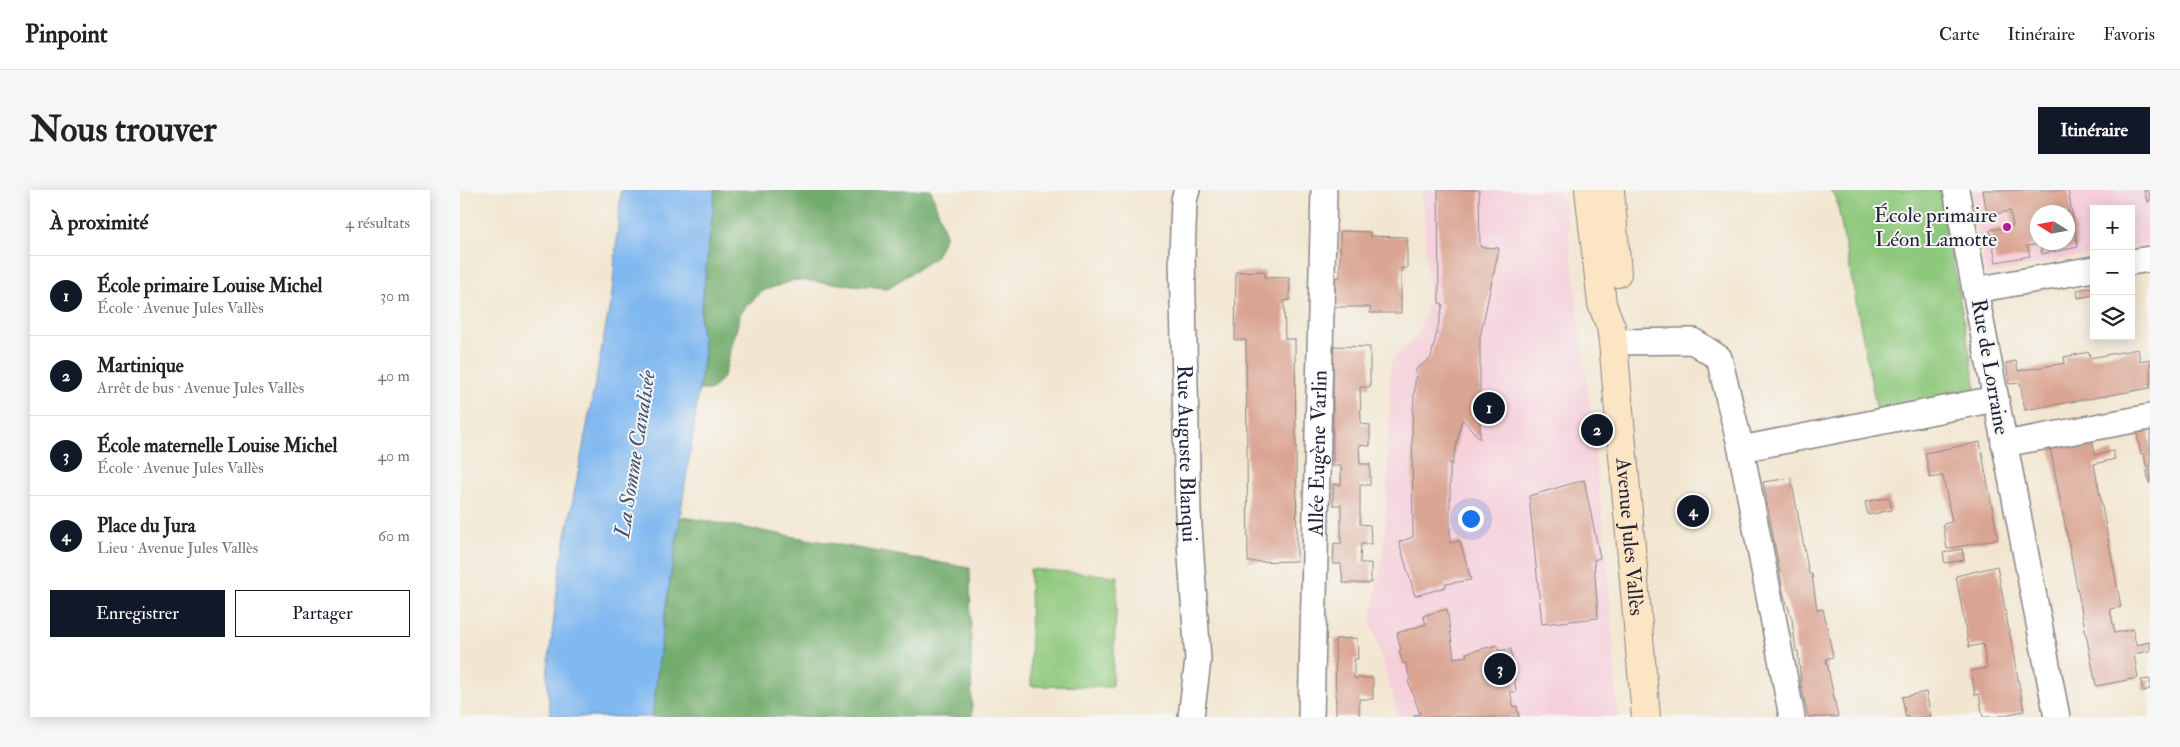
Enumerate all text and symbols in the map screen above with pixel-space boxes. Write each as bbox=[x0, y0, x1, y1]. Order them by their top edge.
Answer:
text: Pinpoint bbox=[25, 19, 108, 50]
text: Carte bbox=[1939, 23, 1980, 46]
text: Itinéraire bbox=[2008, 23, 2075, 46]
text: Favoris bbox=[2103, 23, 2155, 46]
button: Itinéraire bbox=[2038, 107, 2150, 154]
text: Nous trouver bbox=[30, 108, 217, 152]
place label: École primaire Léon Lamotte bbox=[1874, 202, 1997, 253]
north arrow bbox=[2030, 205, 2075, 250]
map controls bbox=[2090, 205, 2135, 340]
button: + bbox=[2090, 205, 2135, 250]
text: À proximité bbox=[50, 209, 148, 236]
text: 4 résultats bbox=[345, 213, 410, 233]
marker: École primaire Léon Lamotte bbox=[2001, 221, 2013, 233]
button: − bbox=[2090, 250, 2135, 295]
text: École primaire Louise Michel bbox=[97, 274, 322, 298]
text: 1 bbox=[63, 286, 69, 306]
text: 30 m bbox=[380, 286, 410, 306]
button: layers bbox=[2090, 295, 2135, 340]
street label: Rue de Lorraine bbox=[1965, 297, 2015, 437]
text: École · Avenue Jules Vallès bbox=[97, 298, 264, 318]
text: Martinique bbox=[97, 354, 184, 378]
street label: Rue Auguste Blanqui bbox=[1171, 364, 1204, 543]
text: 2 bbox=[62, 366, 70, 386]
text: 40 m bbox=[377, 366, 410, 386]
water label: La Somme Canalisée bbox=[608, 368, 662, 541]
street label: Allée Eugène Varlin bbox=[1302, 369, 1333, 538]
text: Arrêt de bus · Avenue Jules Vallès bbox=[97, 378, 304, 398]
pin: 1 bbox=[1473, 389, 1505, 427]
pin: 2 bbox=[1581, 411, 1613, 449]
text: École maternelle Louise Michel bbox=[97, 434, 337, 458]
text: 3 bbox=[63, 446, 69, 466]
text: 40 m bbox=[377, 446, 410, 466]
street label: Avenue Jules Vallès bbox=[1610, 456, 1651, 617]
text: École · Avenue Jules Vallès bbox=[97, 458, 264, 478]
pin: 4 bbox=[1677, 492, 1709, 530]
your location bbox=[1458, 506, 1484, 532]
text: Place du Jura bbox=[97, 514, 196, 538]
text: 4 bbox=[62, 526, 70, 546]
text: 60 m bbox=[378, 526, 410, 546]
text: Lieu · Avenue Jules Vallès bbox=[97, 538, 258, 558]
button: Enregistrer bbox=[50, 590, 225, 637]
button: Partager bbox=[235, 590, 410, 637]
pin: 3 bbox=[1484, 650, 1516, 688]

